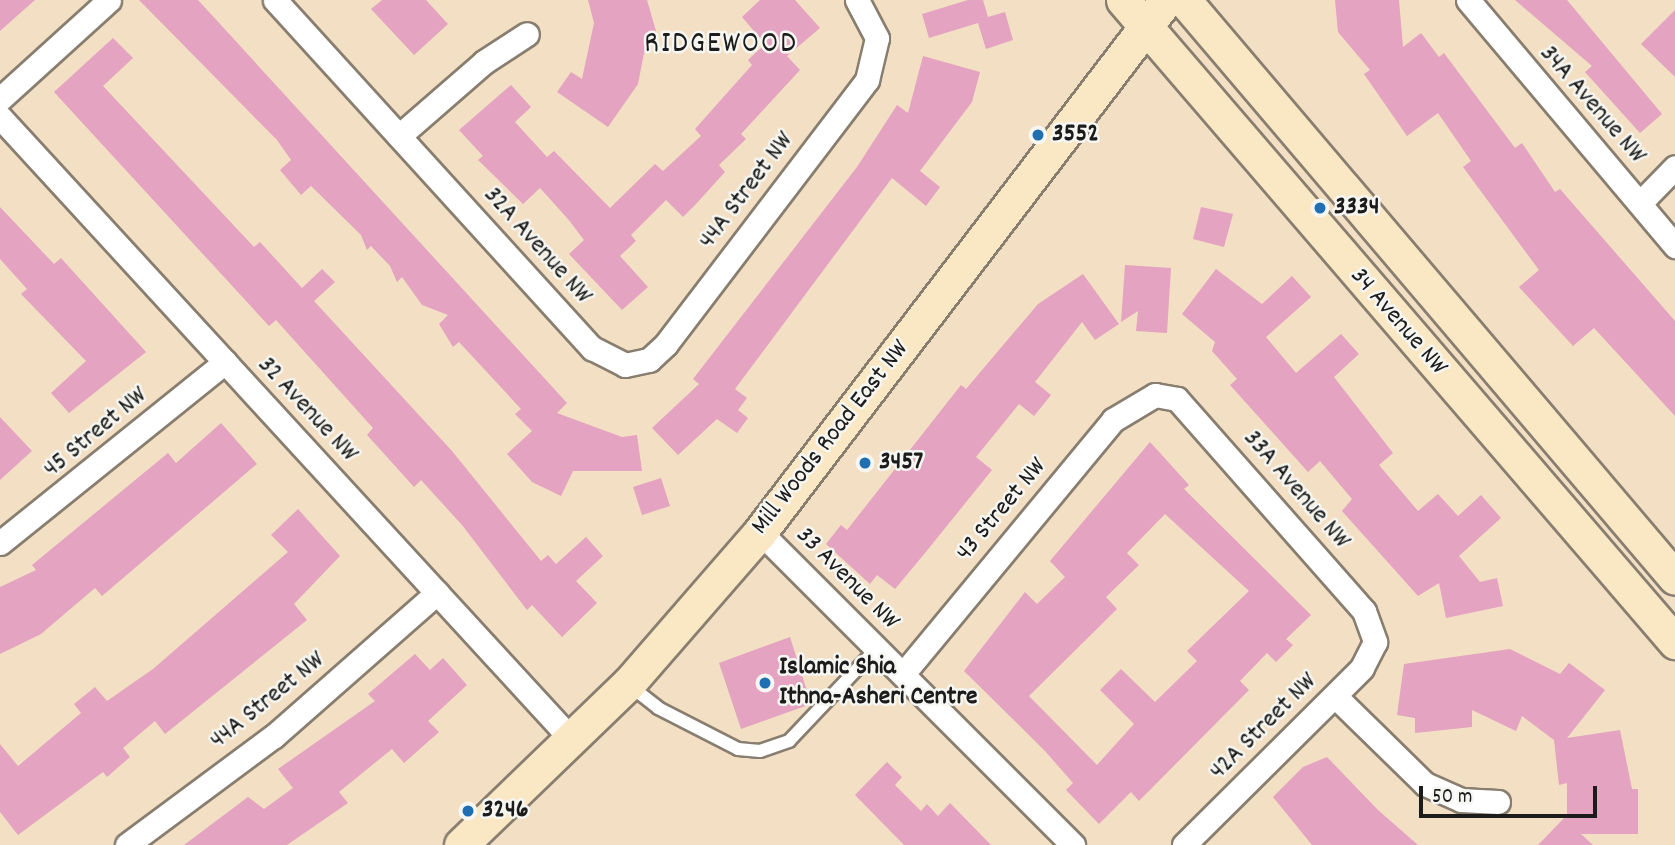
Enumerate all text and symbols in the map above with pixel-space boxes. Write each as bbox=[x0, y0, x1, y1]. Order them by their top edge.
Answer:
district label: RIDGEWOOD bbox=[645, 28, 797, 64]
street label: 34A Avenue NW bbox=[1532, 39, 1652, 171]
place label: 3552 bbox=[1052, 119, 1099, 151]
street label: 44A Street NW bbox=[693, 126, 801, 256]
marker: 3552 bbox=[1030, 127, 1046, 143]
street label: 32A Avenue NW bbox=[476, 181, 598, 311]
place label: 3334 bbox=[1334, 192, 1379, 224]
marker: 3334 bbox=[1312, 200, 1328, 216]
street label: 34 Avenue NW bbox=[1343, 262, 1453, 382]
street label: Mill Woods Road East NW bbox=[745, 334, 917, 542]
street label: 32 Avenue NW bbox=[250, 350, 364, 470]
street label: 45 Street NW bbox=[38, 381, 154, 485]
street label: 33A Avenue NW bbox=[1236, 424, 1356, 556]
place label: 3457 bbox=[879, 447, 923, 479]
street label: 43 Street NW bbox=[950, 452, 1054, 568]
marker: 3457 bbox=[857, 455, 873, 471]
street label: 33 Avenue NW bbox=[789, 521, 905, 637]
street label: 44A Street NW bbox=[204, 645, 332, 757]
place label: Islamic Shia Ithna-Asheri Centre bbox=[779, 652, 977, 714]
street label: 42A Street NW bbox=[1204, 667, 1324, 787]
marker: Islamic Shia Ithna-Asheri Centre bbox=[757, 675, 773, 691]
scale bar bbox=[1423, 772, 1602, 816]
text: 50 m bbox=[1432, 783, 1472, 813]
place label: 3246 bbox=[482, 795, 528, 827]
marker: 3246 bbox=[460, 803, 476, 819]

